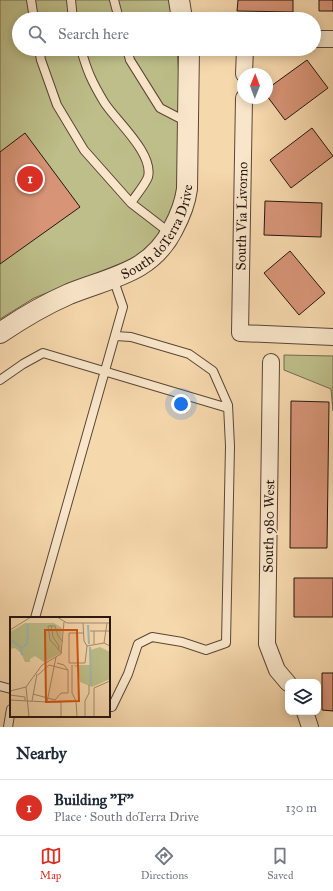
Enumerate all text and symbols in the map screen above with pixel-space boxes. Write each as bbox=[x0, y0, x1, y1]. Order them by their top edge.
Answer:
search box bbox=[12, 12, 321, 56]
icon: search bbox=[26, 23, 48, 45]
text: Search here bbox=[58, 25, 129, 43]
north arrow bbox=[237, 68, 273, 104]
street label: South Via Livorno bbox=[233, 162, 251, 270]
pin: 1 bbox=[17, 164, 43, 194]
street label: South doTerra Drive bbox=[118, 184, 196, 283]
your location bbox=[171, 394, 191, 414]
street label: South 980 West bbox=[260, 479, 278, 573]
inset map bbox=[10, 617, 110, 717]
map controls bbox=[285, 679, 321, 715]
button: layers bbox=[285, 679, 321, 715]
text: Nearby bbox=[16, 743, 67, 764]
text: Building "F" bbox=[54, 791, 134, 809]
text: 1 bbox=[26, 800, 32, 816]
text: 130 m bbox=[285, 800, 317, 816]
text: Place · South doTerra Drive bbox=[54, 809, 199, 825]
tab: Map bbox=[40, 845, 62, 882]
tab: Directions bbox=[141, 845, 188, 882]
tab: Saved bbox=[267, 845, 293, 882]

